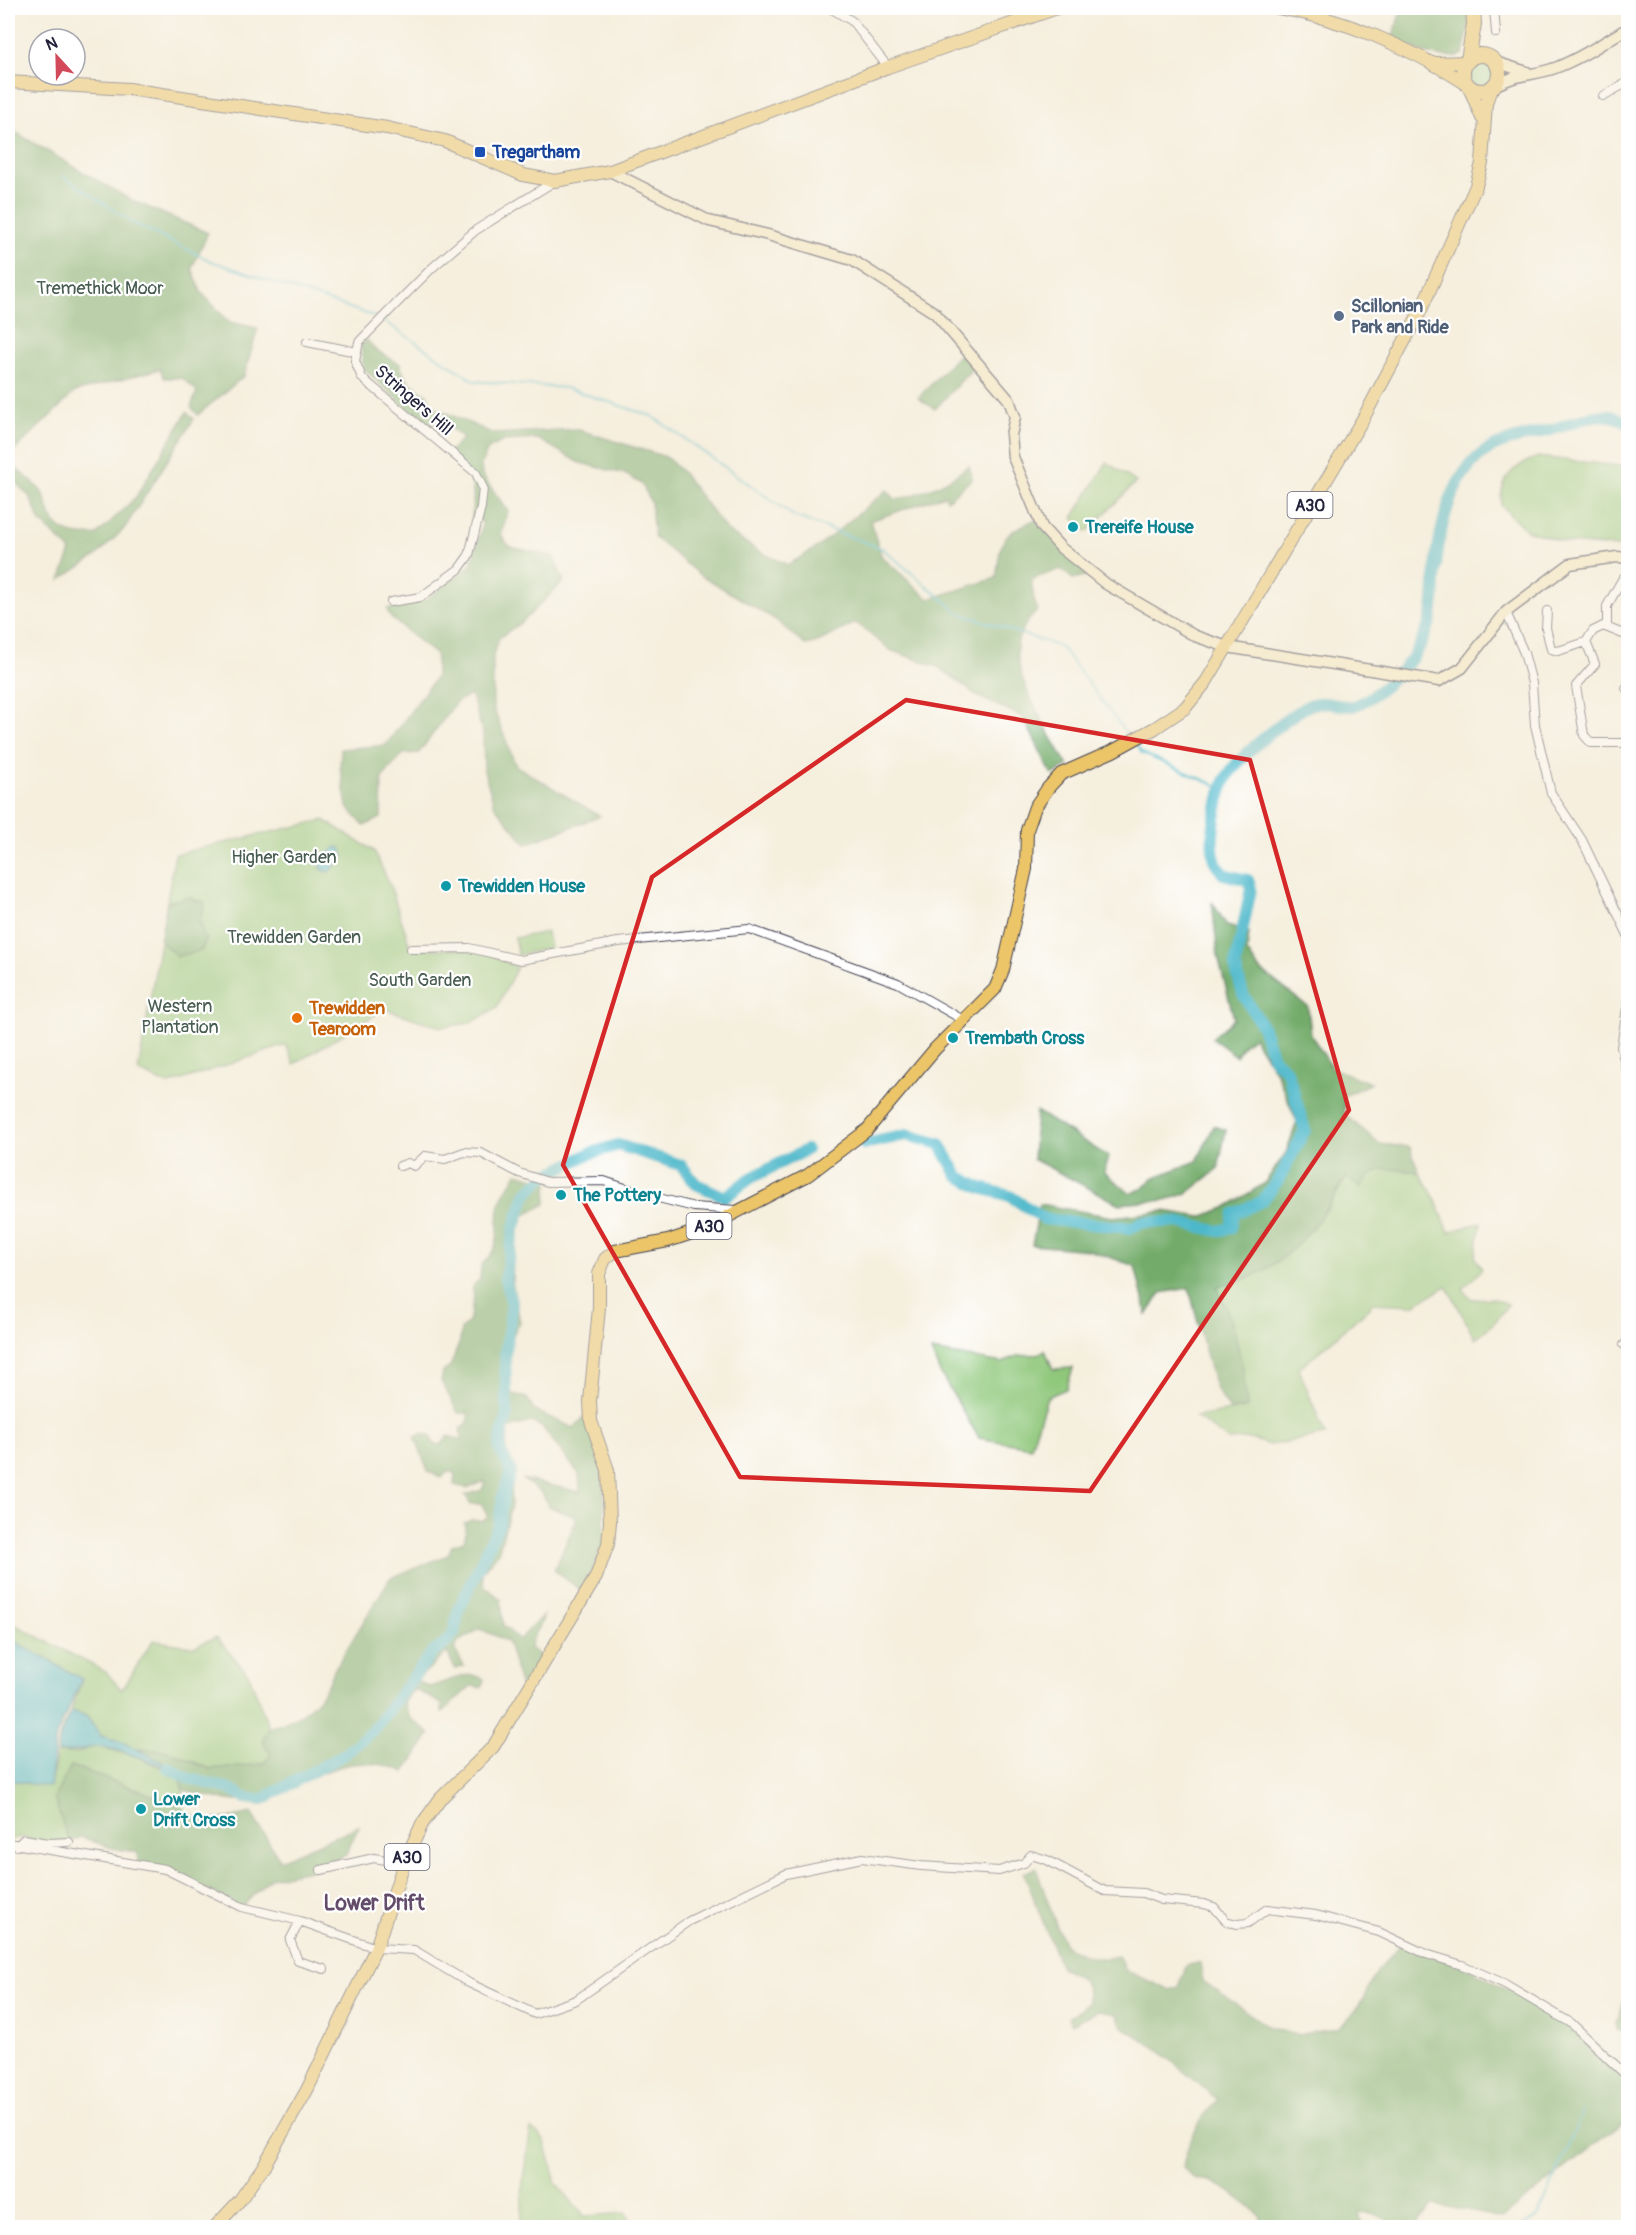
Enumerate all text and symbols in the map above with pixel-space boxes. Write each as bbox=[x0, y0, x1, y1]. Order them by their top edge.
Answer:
north arrow bbox=[27, 27, 87, 87]
text: N bbox=[43, 33, 61, 55]
place label: Tregartham bbox=[491, 141, 580, 164]
marker: Tregartham bbox=[473, 145, 487, 159]
park label: Tremethick Moor bbox=[36, 277, 164, 300]
place label: Scillonian Park and Ride bbox=[1351, 295, 1450, 339]
marker: Scillonian Park and Ride bbox=[1332, 309, 1346, 323]
street label: Stringers Hill bbox=[370, 360, 458, 441]
road number: A30 bbox=[1288, 492, 1332, 518]
place label: Trereife House bbox=[1084, 516, 1195, 539]
marker: Trereife House bbox=[1066, 520, 1080, 534]
park label: Higher Garden bbox=[231, 846, 337, 869]
place label: Trewidden House bbox=[457, 875, 586, 898]
marker: Trewidden House bbox=[439, 879, 453, 893]
park label: Trewidden Garden bbox=[227, 926, 361, 949]
park label: South Garden bbox=[369, 969, 471, 992]
park label: Western Plantation bbox=[141, 995, 219, 1039]
place label: Trewidden Tearoom bbox=[308, 997, 385, 1041]
marker: Trewidden Tearoom bbox=[290, 1011, 304, 1025]
place label: Trembath Cross bbox=[964, 1027, 1085, 1050]
marker: Trembath Cross bbox=[946, 1031, 960, 1045]
place label: The Pottery bbox=[572, 1184, 662, 1207]
marker: The Pottery bbox=[554, 1188, 568, 1202]
road number: A30 bbox=[686, 1213, 732, 1239]
place label: Lower Drift Cross bbox=[153, 1788, 236, 1832]
marker: Lower Drift Cross bbox=[134, 1802, 148, 1816]
road number: A30 bbox=[384, 1844, 430, 1870]
district label: Lower Drift bbox=[324, 1890, 425, 1917]

